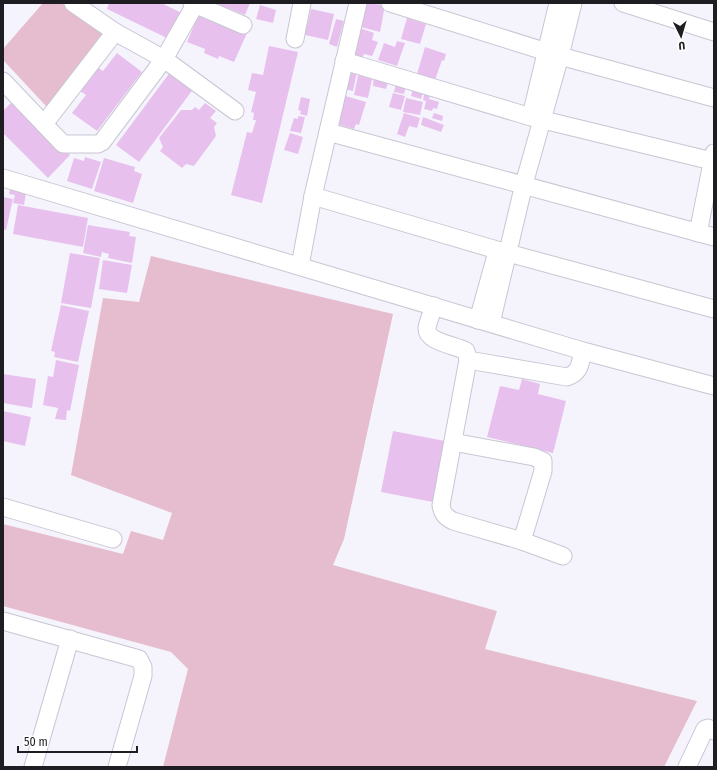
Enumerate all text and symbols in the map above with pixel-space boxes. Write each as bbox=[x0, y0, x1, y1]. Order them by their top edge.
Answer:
north arrow bbox=[661, 16, 701, 56]
text: U bbox=[678, 39, 686, 52]
scale bar bbox=[18, 728, 137, 754]
text: 50 m bbox=[24, 735, 48, 749]

